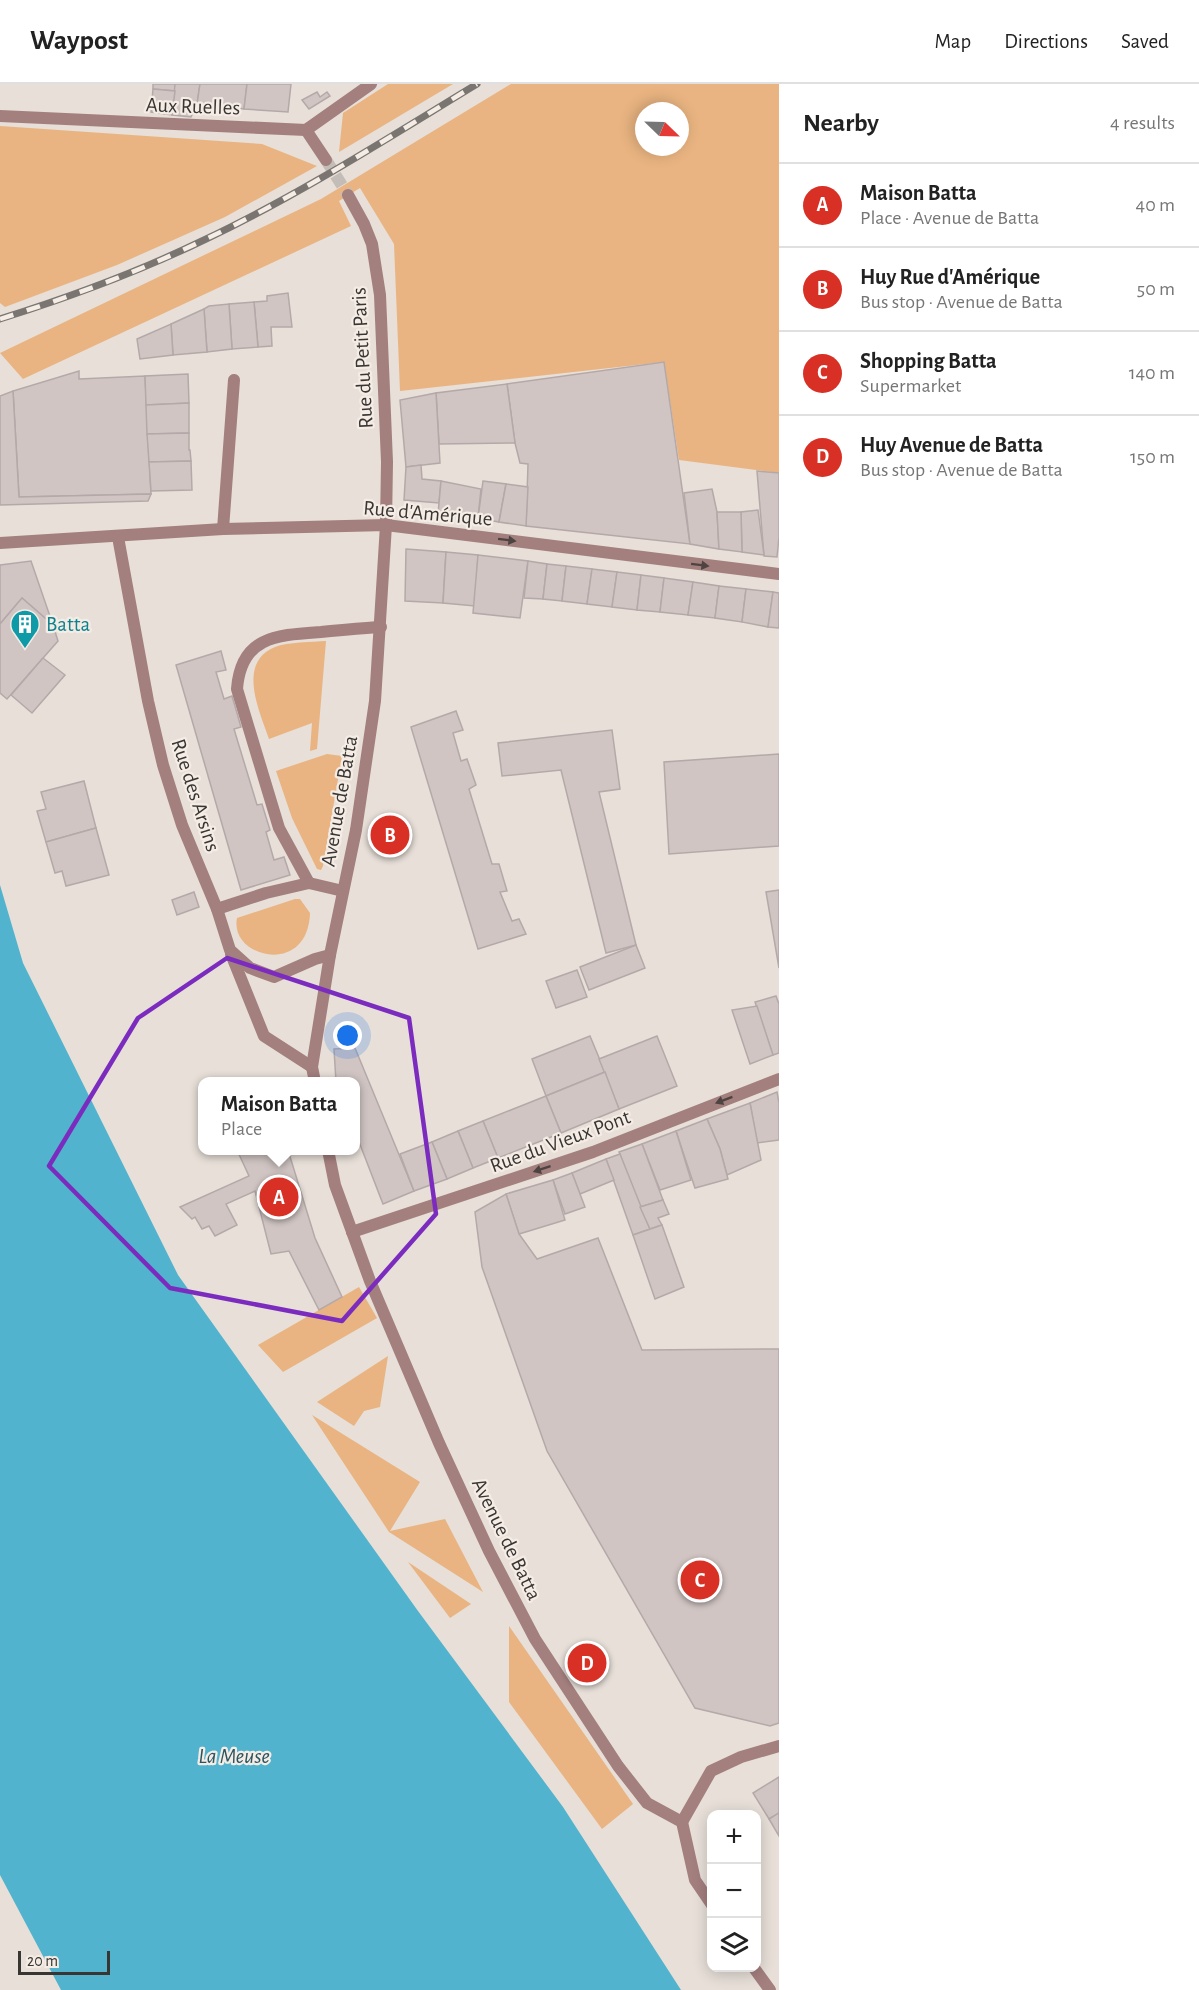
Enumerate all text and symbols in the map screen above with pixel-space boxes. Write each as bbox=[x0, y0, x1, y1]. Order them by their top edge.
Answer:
text: Waypost bbox=[30, 27, 128, 55]
text: Map bbox=[935, 31, 971, 52]
text: Directions bbox=[1004, 31, 1088, 52]
text: Saved bbox=[1121, 31, 1169, 52]
street label: Aux Ruelles bbox=[145, 94, 241, 119]
north arrow bbox=[635, 102, 689, 156]
text: Nearby bbox=[803, 110, 879, 136]
text: 4 results bbox=[1110, 113, 1175, 133]
text: Maison Batta bbox=[860, 182, 977, 204]
text: A bbox=[817, 195, 829, 215]
text: 40 m bbox=[1136, 195, 1175, 215]
text: Place · Avenue de Batta bbox=[860, 208, 1039, 228]
text: Huy Rue d'Amérique bbox=[860, 266, 1040, 288]
text: B bbox=[817, 279, 828, 299]
text: 50 m bbox=[1137, 279, 1175, 299]
street label: Rue du Petit Paris bbox=[348, 287, 377, 429]
text: Bus stop · Avenue de Batta bbox=[860, 292, 1063, 312]
text: Shopping Batta bbox=[860, 350, 997, 372]
text: C bbox=[817, 363, 828, 383]
text: 140 m bbox=[1129, 363, 1175, 383]
text: Supermarket bbox=[860, 376, 961, 396]
text: Huy Avenue de Batta bbox=[860, 434, 1043, 456]
text: D bbox=[816, 447, 829, 467]
text: 150 m bbox=[1130, 447, 1175, 467]
text: Bus stop · Avenue de Batta bbox=[860, 460, 1063, 480]
street label: Rue d'Amérique bbox=[363, 497, 493, 530]
one-way arrow bbox=[497, 536, 516, 545]
one-way arrow bbox=[691, 560, 710, 569]
building icon: Batta bbox=[9, 608, 41, 650]
place label: Batta bbox=[46, 614, 90, 635]
street label: Avenue de Batta bbox=[318, 734, 361, 868]
street label: Rue des Arsins bbox=[167, 736, 224, 854]
pin: B bbox=[370, 812, 410, 858]
your location bbox=[333, 1021, 362, 1050]
popup bbox=[198, 1077, 360, 1155]
text: Maison Batta bbox=[221, 1093, 337, 1115]
one-way arrow bbox=[715, 1096, 733, 1105]
street label: Rue du Vieux Pont bbox=[487, 1106, 633, 1177]
text: Place bbox=[221, 1119, 262, 1139]
one-way arrow bbox=[533, 1165, 551, 1174]
pin: A bbox=[260, 1174, 298, 1220]
street label: Avenue de Batta bbox=[468, 1475, 545, 1604]
pin: C bbox=[680, 1558, 720, 1602]
pin: D bbox=[568, 1640, 606, 1686]
water label: La Meuse bbox=[198, 1745, 270, 1767]
map controls bbox=[707, 1810, 761, 1972]
button: + bbox=[707, 1810, 761, 1864]
button: − bbox=[707, 1864, 761, 1918]
button: layers bbox=[707, 1918, 761, 1972]
scale bar bbox=[18, 1948, 110, 1976]
text: 20 m bbox=[27, 1953, 58, 1969]

